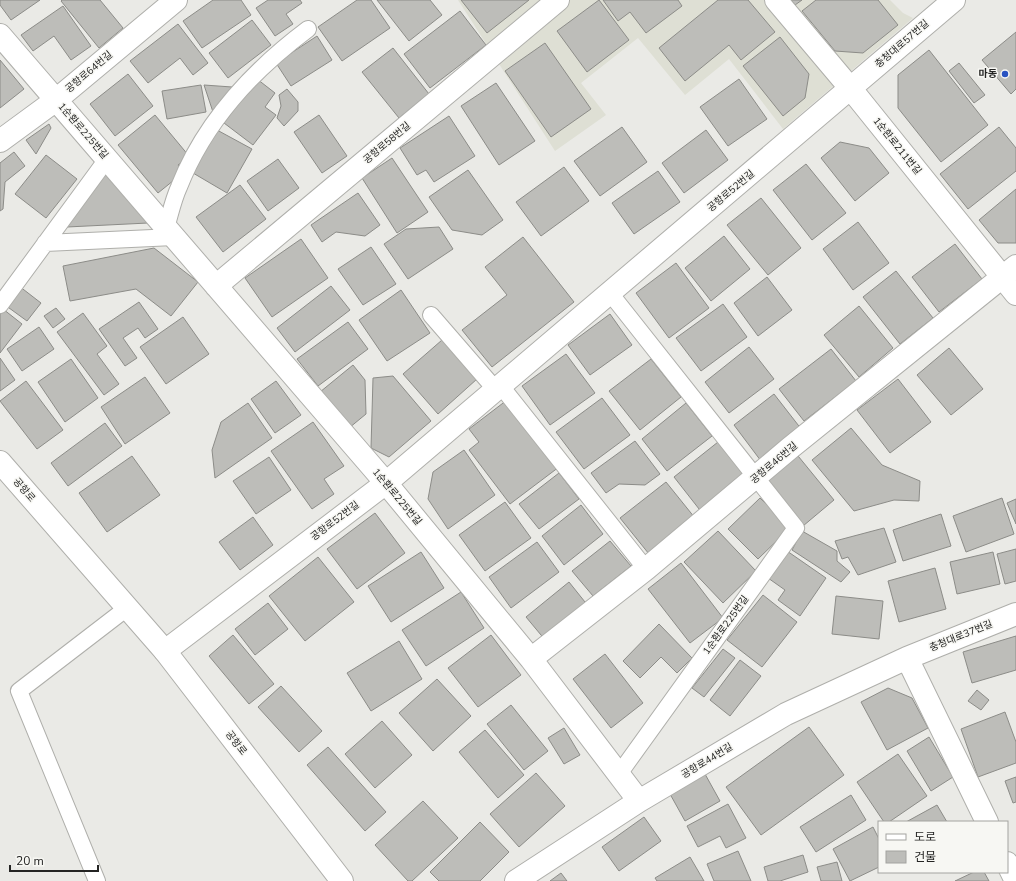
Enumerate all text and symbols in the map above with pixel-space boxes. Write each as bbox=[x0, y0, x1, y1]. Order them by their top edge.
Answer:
street label: 충청대로57번길 bbox=[872, 17, 932, 71]
street label: 공항로64번길 bbox=[62, 48, 116, 96]
place label: 마동 bbox=[979, 67, 997, 81]
marker: 마동 bbox=[1000, 69, 1010, 79]
street label: 1순환로225번길 bbox=[55, 100, 111, 162]
street label: 1순환로211번길 bbox=[870, 114, 924, 178]
street label: 공항로58번길 bbox=[360, 119, 414, 167]
street label: 공항로52번길 bbox=[704, 167, 758, 215]
street label: 공항로46번길 bbox=[747, 439, 801, 487]
street label: 1순환로225번길 bbox=[369, 466, 425, 528]
street label: 공항로 bbox=[10, 475, 38, 505]
street label: 공항로52번길 bbox=[308, 498, 362, 544]
street label: 1순환로225번길 bbox=[700, 593, 752, 657]
street label: 충청대로37번길 bbox=[927, 617, 995, 655]
street label: 공항로 bbox=[222, 728, 250, 758]
street label: 공항로44번길 bbox=[679, 740, 735, 782]
legend bbox=[878, 821, 1008, 873]
text: 도로 bbox=[914, 829, 936, 845]
scale bar bbox=[10, 847, 98, 873]
text: 건물 bbox=[914, 849, 936, 865]
text: 20 m bbox=[16, 853, 44, 869]

